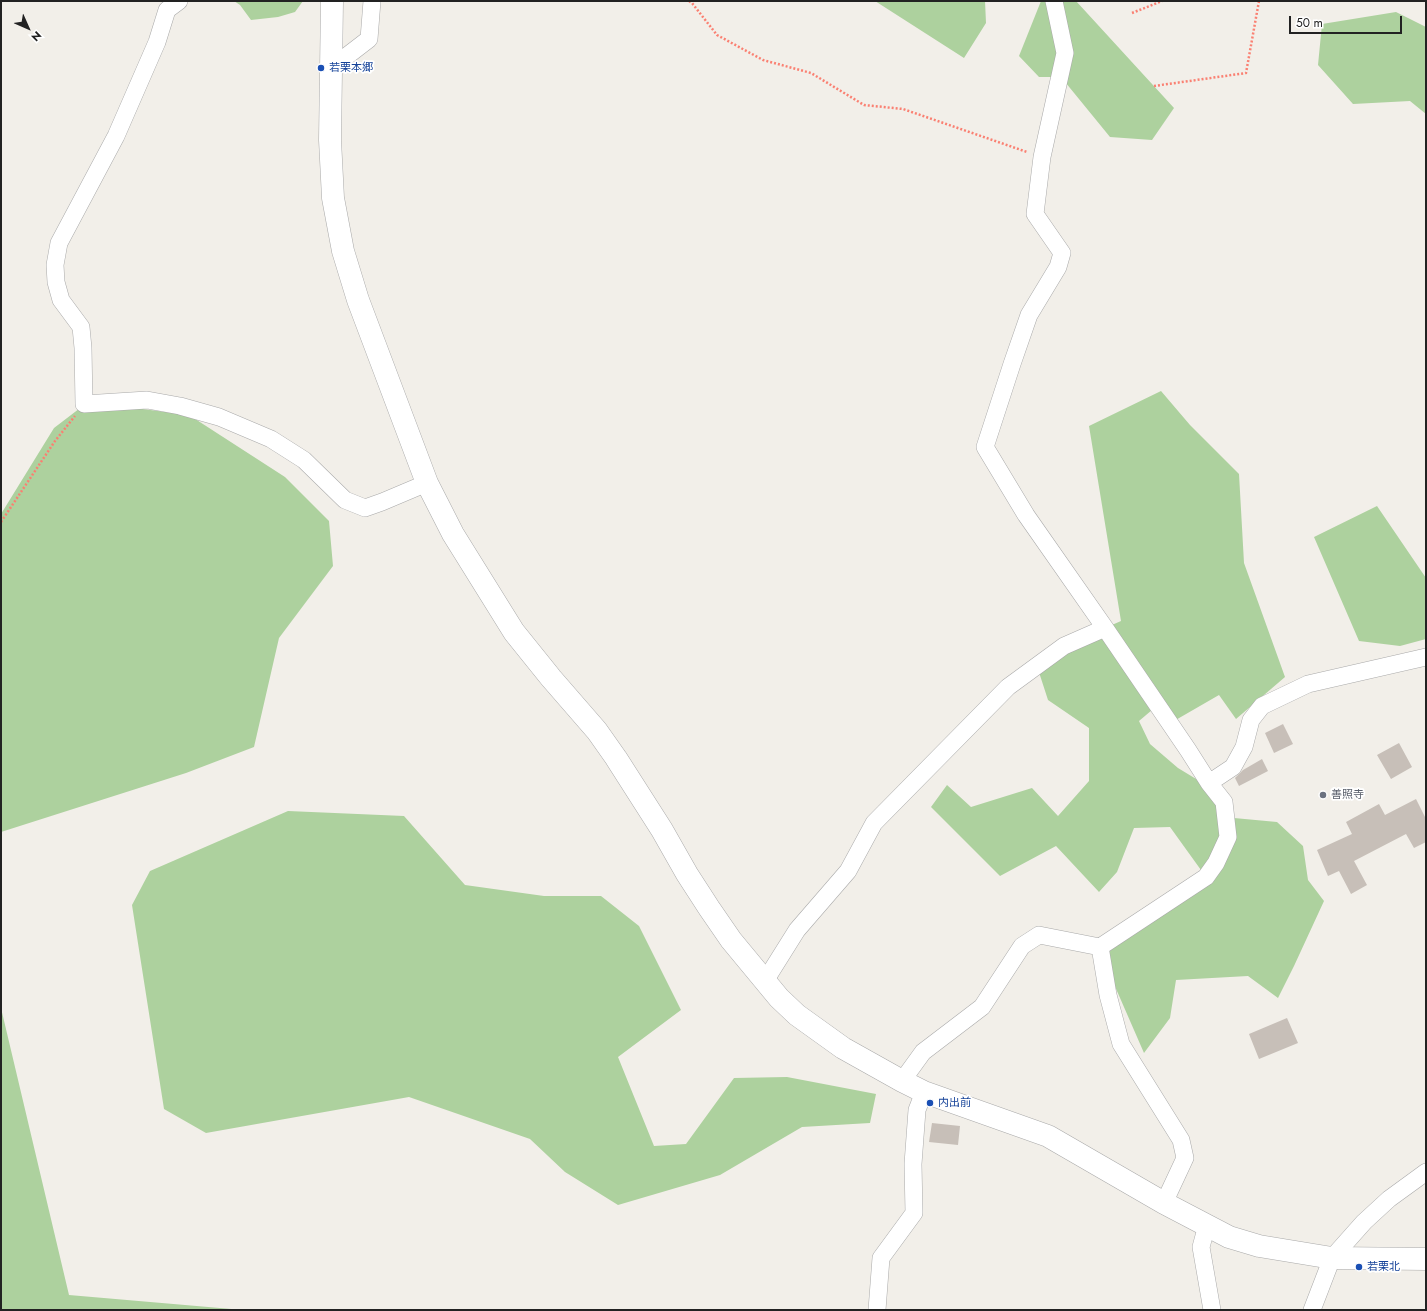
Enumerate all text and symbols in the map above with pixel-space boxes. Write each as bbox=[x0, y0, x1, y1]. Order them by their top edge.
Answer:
north arrow bbox=[8, 8, 48, 48]
scale bar bbox=[1291, 8, 1404, 34]
text: 50 m bbox=[1296, 14, 1323, 32]
text: N bbox=[28, 28, 45, 45]
place label: 若栗本郷 bbox=[329, 61, 373, 75]
marker: 若栗本郷 bbox=[316, 63, 326, 73]
place label: 善照寺 bbox=[1331, 788, 1364, 802]
marker: 善照寺 bbox=[1318, 790, 1328, 800]
place label: 内出前 bbox=[938, 1096, 971, 1110]
marker: 内出前 bbox=[925, 1098, 935, 1108]
place label: 若栗北 bbox=[1367, 1260, 1400, 1274]
marker: 若栗北 bbox=[1354, 1262, 1364, 1272]

